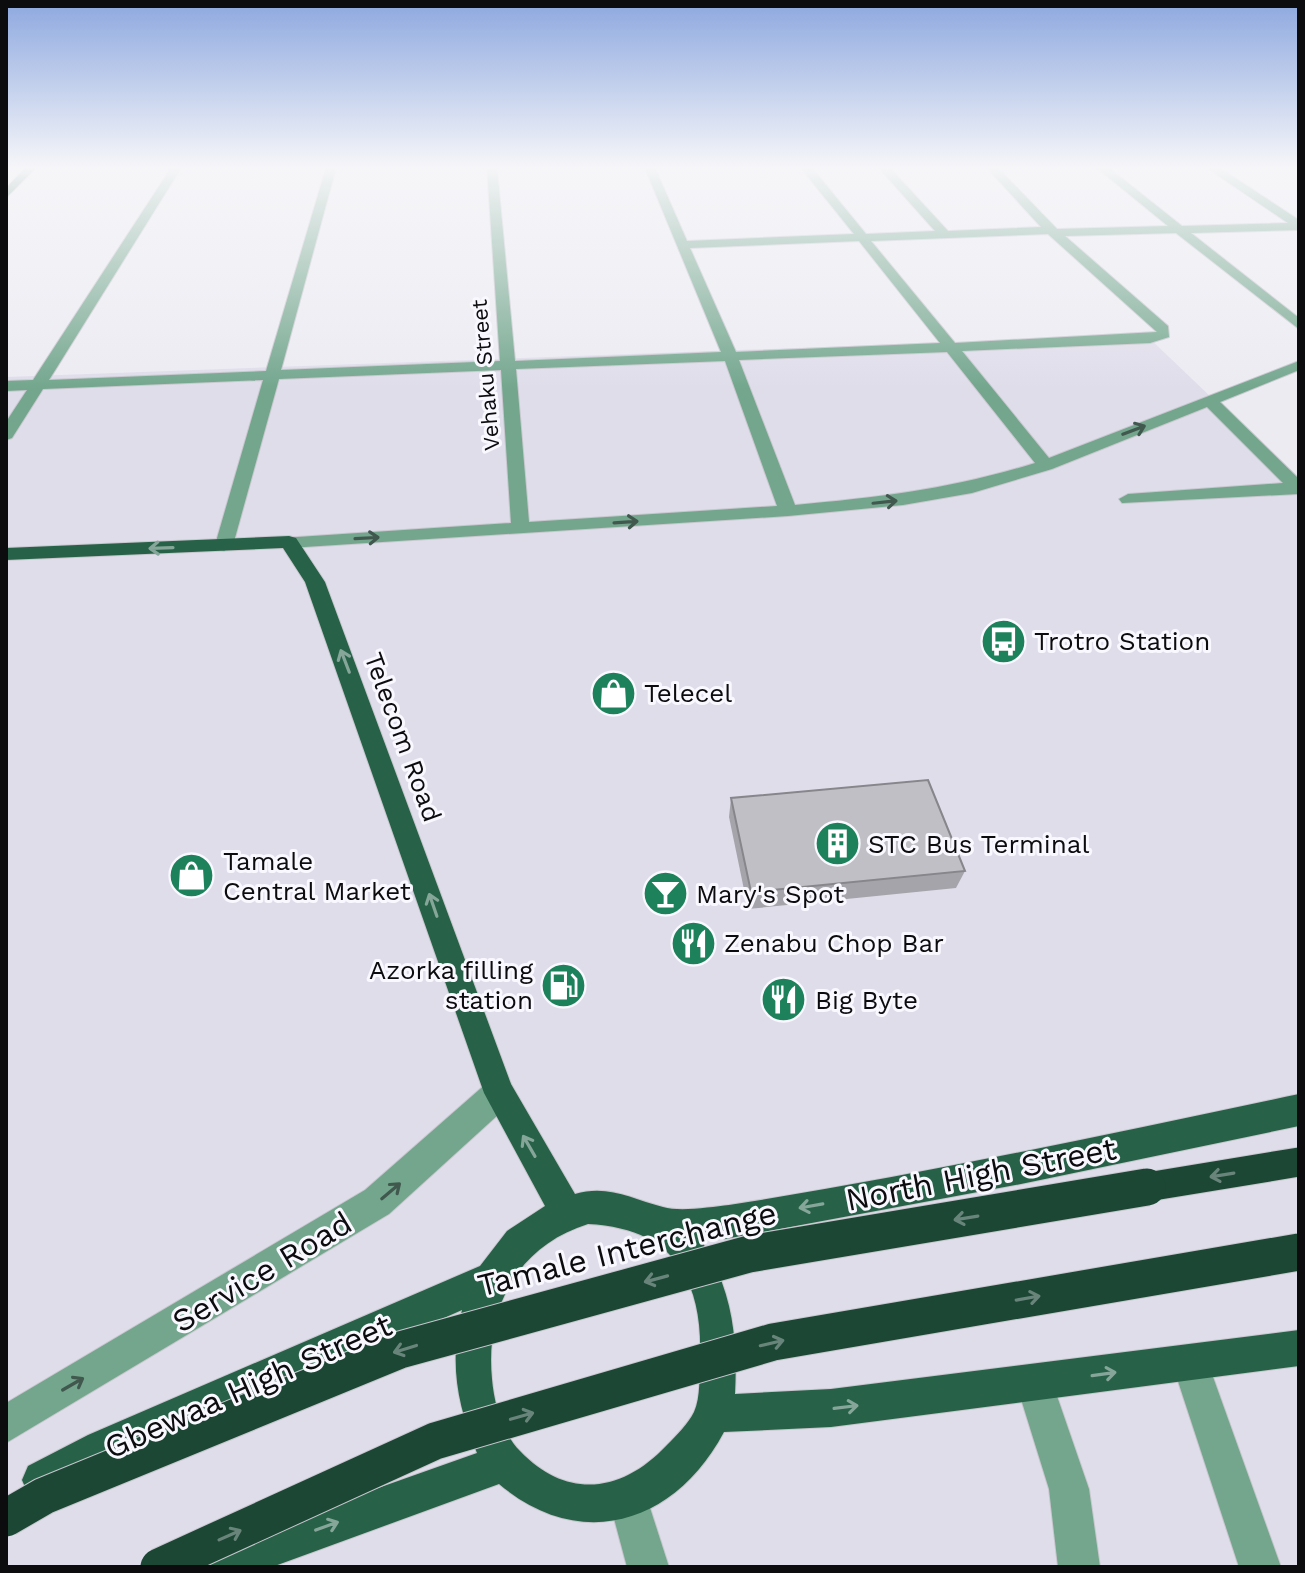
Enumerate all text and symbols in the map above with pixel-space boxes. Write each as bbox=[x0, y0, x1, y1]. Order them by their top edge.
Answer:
street label: Vehaku Street bbox=[466, 298, 505, 452]
one-way arrow bbox=[1121, 422, 1146, 436]
one-way arrow bbox=[872, 494, 898, 509]
one-way arrow bbox=[612, 514, 639, 529]
one-way arrow bbox=[353, 530, 380, 545]
one-way arrow bbox=[148, 540, 175, 555]
bus stop icon: Trotro Station bbox=[979, 617, 1027, 665]
place label: Trotro Station bbox=[1034, 626, 1210, 656]
street label: Telecom Road bbox=[358, 648, 448, 826]
one-way arrow bbox=[337, 649, 351, 673]
shop icon: Telecel bbox=[589, 669, 637, 717]
place label: Telecel bbox=[644, 678, 732, 708]
building icon: STC Bus Terminal bbox=[813, 820, 861, 868]
place label: STC Bus Terminal bbox=[868, 829, 1090, 859]
place label: Tamale Central Market bbox=[223, 846, 411, 906]
shop icon: Tamale Central Market bbox=[168, 852, 216, 900]
bar icon: Mary's Spot bbox=[641, 870, 689, 918]
place label: Mary's Spot bbox=[696, 879, 844, 909]
one-way arrow bbox=[425, 893, 440, 918]
restaurant icon: Zenabu Chop Bar bbox=[669, 919, 717, 967]
place label: Zenabu Chop Bar bbox=[724, 928, 944, 958]
place label: Azorka filling station bbox=[369, 955, 533, 1015]
fuel station icon: Azorka filling station bbox=[540, 961, 588, 1009]
restaurant icon: Big Byte bbox=[760, 976, 808, 1024]
place label: Big Byte bbox=[815, 985, 918, 1015]
street label: North High Street bbox=[843, 1129, 1119, 1219]
one-way arrow bbox=[521, 1135, 537, 1158]
one-way arrow bbox=[1210, 1168, 1235, 1183]
one-way arrow bbox=[380, 1182, 401, 1200]
street label: Tamale Interchange bbox=[474, 1193, 780, 1305]
one-way arrow bbox=[798, 1200, 824, 1215]
street label: Service Road bbox=[165, 1204, 359, 1340]
one-way arrow bbox=[953, 1211, 979, 1226]
one-way arrow bbox=[644, 1273, 670, 1288]
one-way arrow bbox=[1015, 1290, 1040, 1305]
street label: Gbewaa High Street bbox=[99, 1306, 397, 1466]
one-way arrow bbox=[759, 1335, 784, 1350]
one-way arrow bbox=[393, 1342, 419, 1357]
one-way arrow bbox=[1091, 1366, 1116, 1381]
one-way arrow bbox=[61, 1376, 84, 1392]
one-way arrow bbox=[832, 1399, 859, 1414]
one-way arrow bbox=[509, 1408, 535, 1423]
one-way arrow bbox=[314, 1518, 339, 1533]
one-way arrow bbox=[218, 1526, 242, 1541]

